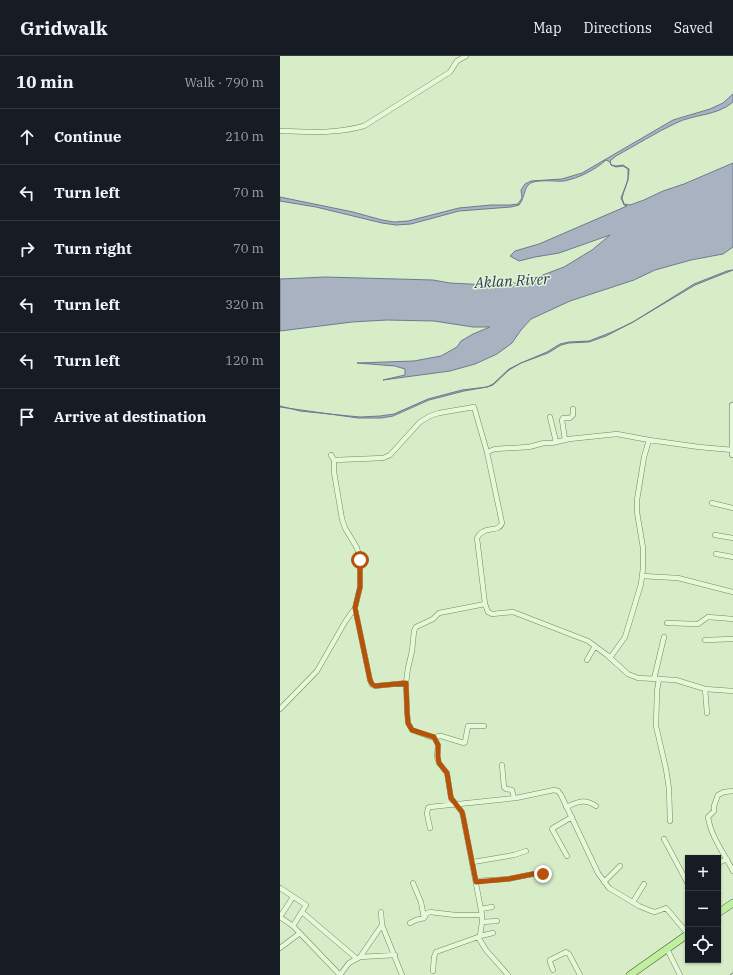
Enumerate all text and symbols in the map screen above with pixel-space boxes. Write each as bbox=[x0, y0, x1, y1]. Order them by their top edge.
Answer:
text: Gridwalk bbox=[20, 16, 107, 40]
text: Map bbox=[533, 19, 562, 37]
text: Directions bbox=[584, 19, 652, 37]
text: Saved bbox=[674, 19, 713, 37]
text: 10 min bbox=[16, 71, 74, 93]
text: Walk · 790 m bbox=[185, 74, 264, 91]
icon: ahead bbox=[16, 126, 38, 148]
text: Continue bbox=[54, 127, 121, 146]
text: 210 m bbox=[225, 128, 264, 145]
icon: left bbox=[16, 182, 38, 204]
text: Turn left bbox=[54, 183, 120, 202]
text: 70 m bbox=[233, 184, 264, 201]
icon: right bbox=[16, 238, 38, 260]
text: Turn right bbox=[54, 239, 132, 258]
text: 70 m bbox=[233, 240, 264, 257]
water label: Aklan River bbox=[473, 269, 550, 292]
icon: left bbox=[16, 294, 38, 316]
text: Turn left bbox=[54, 295, 120, 314]
text: 320 m bbox=[225, 296, 264, 313]
icon: left bbox=[16, 350, 38, 372]
text: Turn left bbox=[54, 351, 120, 370]
text: 120 m bbox=[225, 352, 264, 369]
icon: arrive bbox=[16, 406, 38, 428]
text: Arrive at destination bbox=[54, 407, 206, 426]
route start bbox=[351, 551, 369, 569]
map controls bbox=[685, 855, 721, 963]
button: + bbox=[685, 855, 721, 891]
route end bbox=[534, 865, 552, 883]
button: − bbox=[685, 891, 721, 927]
button: locate bbox=[685, 927, 721, 963]

